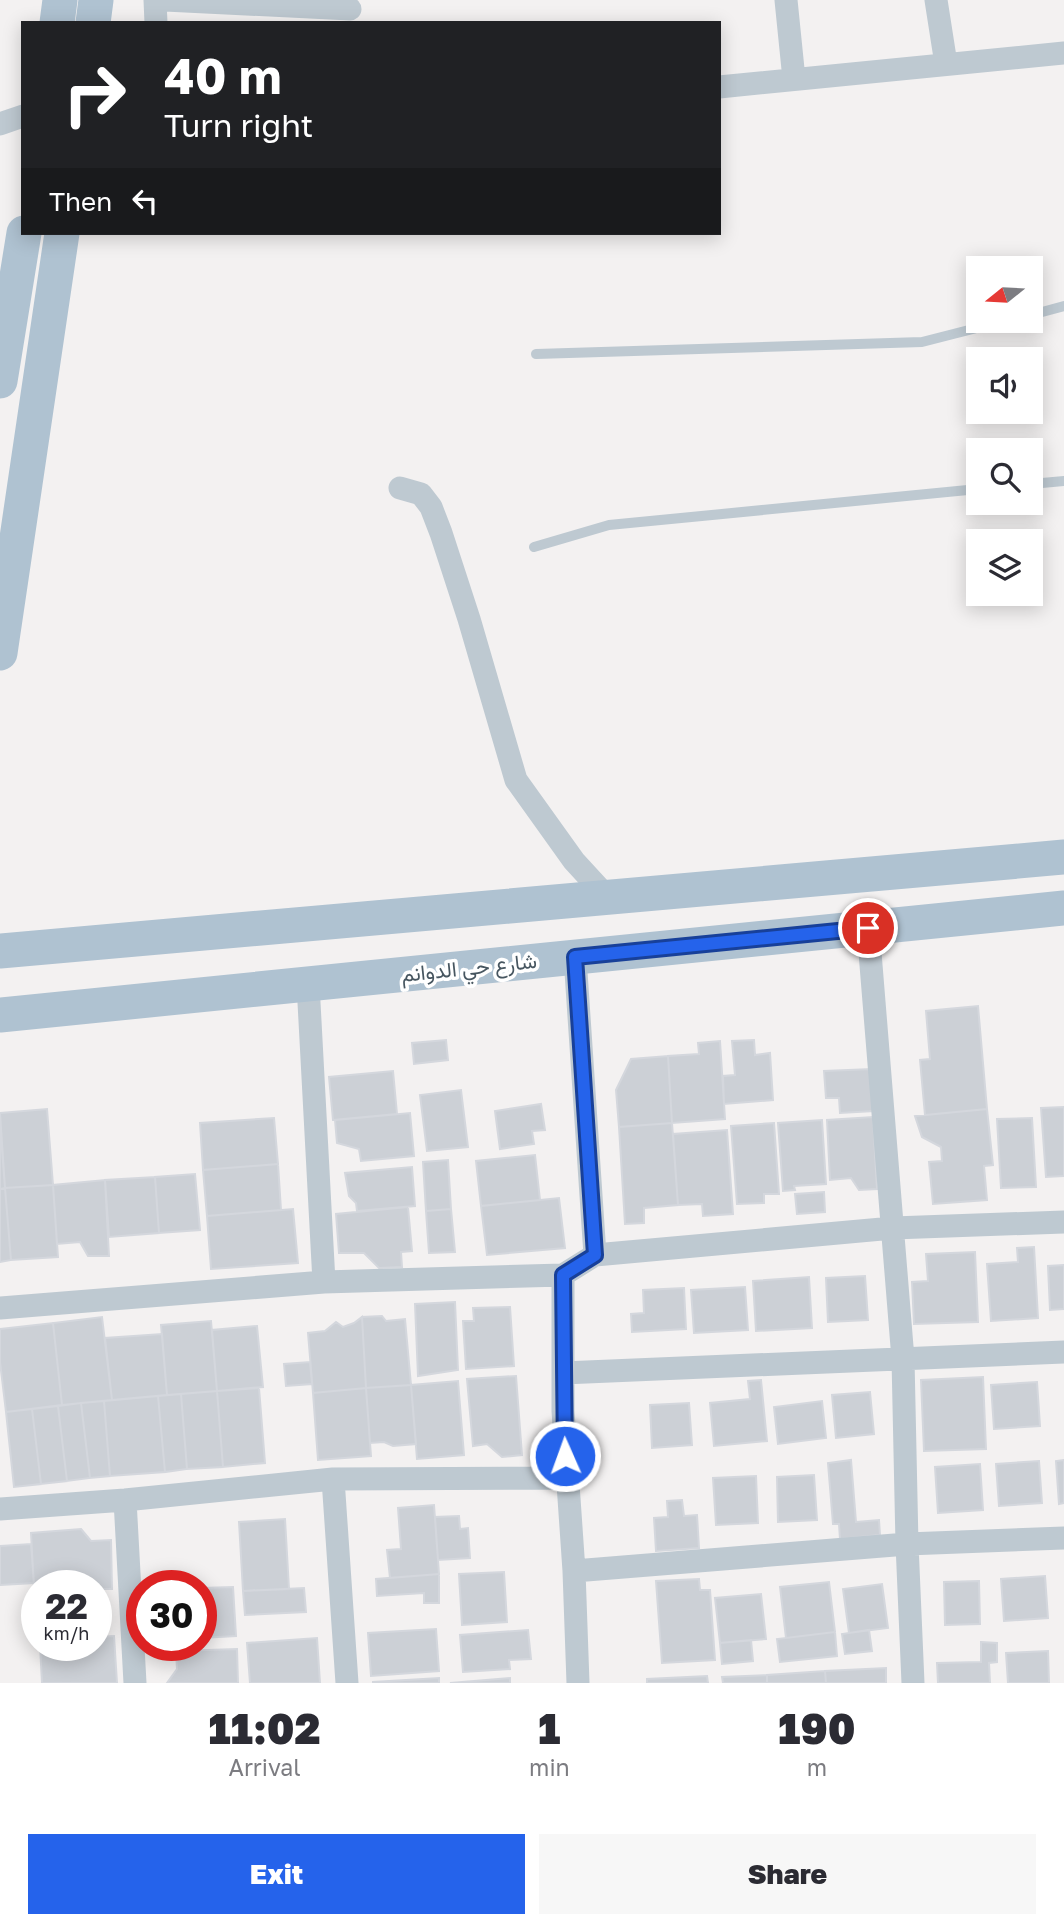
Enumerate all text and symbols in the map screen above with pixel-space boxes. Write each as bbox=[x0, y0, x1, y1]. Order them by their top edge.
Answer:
text: 40 m bbox=[164, 46, 282, 105]
icon: right bbox=[49, 49, 140, 140]
text: Turn right bbox=[164, 106, 313, 144]
icon: left bbox=[126, 182, 164, 220]
text: Then bbox=[49, 186, 112, 217]
north arrow bbox=[966, 256, 1043, 332]
map controls bbox=[966, 256, 1043, 606]
button: sound bbox=[966, 347, 1043, 424]
button: search bbox=[966, 438, 1043, 515]
button: layers bbox=[966, 529, 1043, 606]
pin bbox=[838, 898, 898, 958]
icon: arrive bbox=[849, 909, 887, 947]
street label: شارع حي الدوانم bbox=[400, 947, 538, 992]
position arrow bbox=[528, 1419, 602, 1493]
speed limit sign: 30 bbox=[126, 1570, 217, 1661]
text: 22 bbox=[45, 1585, 88, 1627]
text: km/h bbox=[44, 1622, 89, 1644]
text: 11:02 bbox=[209, 1703, 321, 1753]
text: 1 bbox=[538, 1703, 560, 1753]
text: 190 bbox=[778, 1703, 855, 1753]
text: Arrival bbox=[228, 1753, 301, 1781]
text: min bbox=[529, 1753, 570, 1781]
text: m bbox=[807, 1753, 827, 1781]
button: Exit bbox=[28, 1834, 525, 1914]
button: Share bbox=[539, 1834, 1036, 1914]

